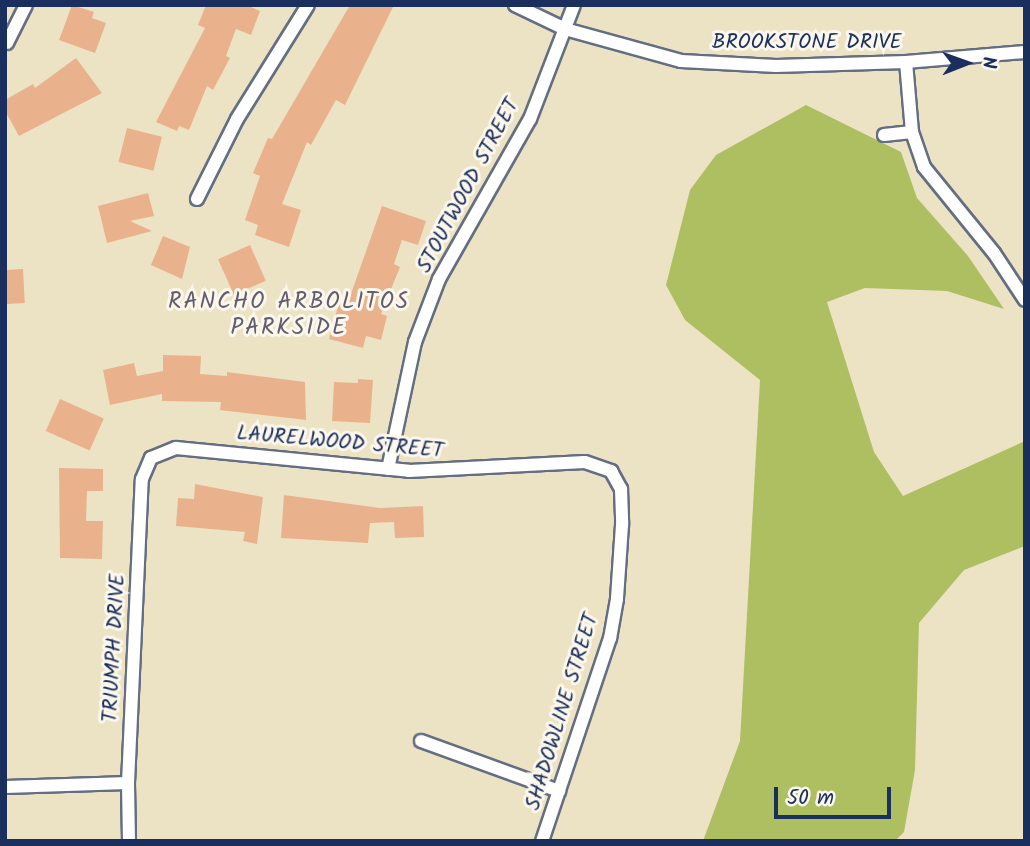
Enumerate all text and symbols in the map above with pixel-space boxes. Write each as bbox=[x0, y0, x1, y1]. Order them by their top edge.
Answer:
north arrow bbox=[932, 28, 1002, 98]
street label: BROOKSTONE DRIVE bbox=[712, 30, 902, 56]
text: N bbox=[973, 56, 1003, 69]
street label: STOUTWOOD STREET bbox=[412, 95, 526, 277]
district label: RANCHO ARBOLITOS PARKSIDE bbox=[170, 288, 408, 342]
street label: LAURELWOOD STREET bbox=[236, 421, 444, 465]
street label: TRIUMPH DRIVE bbox=[99, 573, 131, 723]
street label: SHADOWLINE STREET bbox=[521, 611, 605, 813]
scale bar bbox=[778, 772, 895, 816]
text: 50 m bbox=[787, 782, 834, 815]

